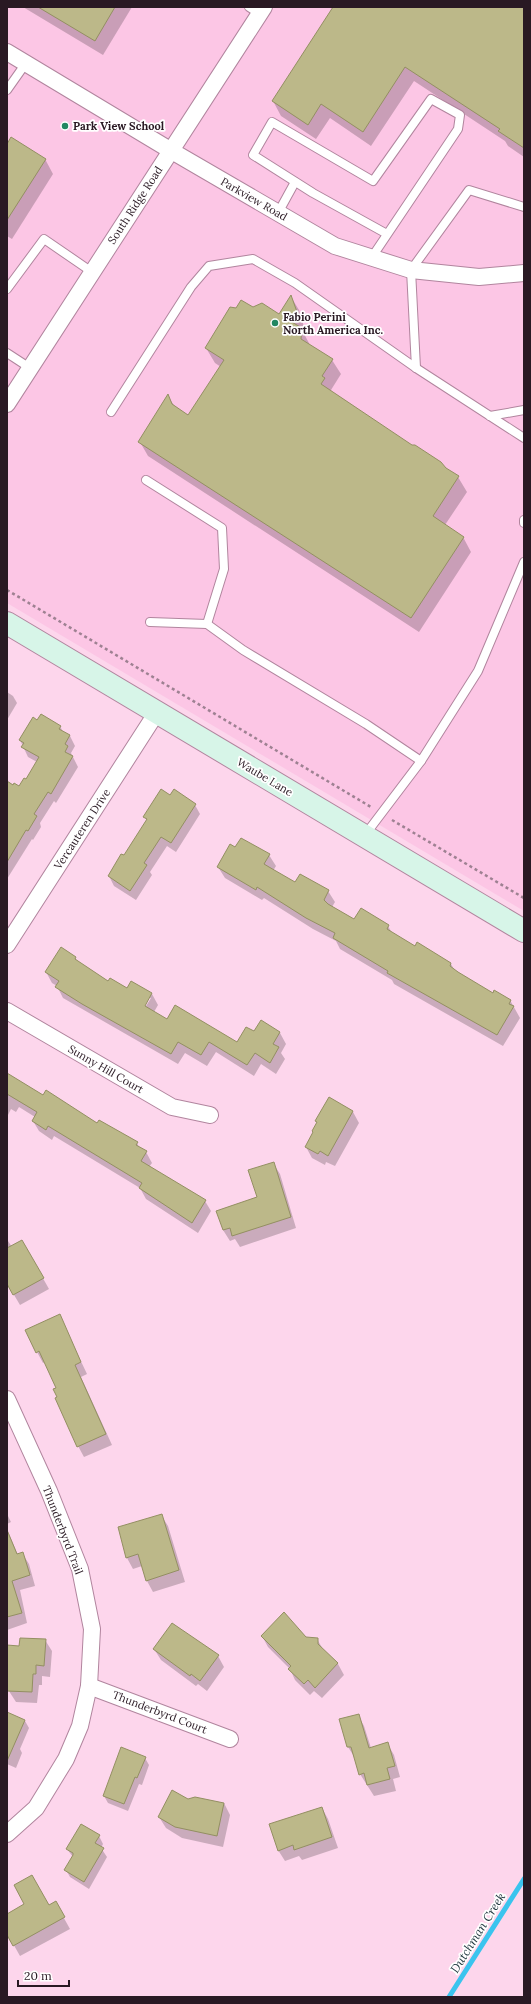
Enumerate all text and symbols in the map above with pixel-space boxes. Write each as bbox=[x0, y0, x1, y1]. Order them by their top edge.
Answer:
place label: Park View School bbox=[73, 119, 165, 133]
marker: Park View School bbox=[60, 121, 70, 131]
street label: South Ridge Road bbox=[105, 163, 166, 247]
street label: Parkview Road bbox=[218, 174, 290, 224]
place label: Fabio Perini North America Inc. bbox=[283, 310, 383, 337]
marker: Fabio Perini North America Inc. bbox=[270, 318, 280, 328]
street label: Waube Lane bbox=[234, 755, 296, 799]
street label: Vercauteren Drive bbox=[50, 786, 113, 873]
street label: Sunny Hill Court bbox=[66, 1042, 147, 1097]
street label: Thunderbyrd Trail bbox=[40, 1484, 86, 1576]
street label: Thunderbyrd Court bbox=[111, 1688, 210, 1737]
water label: Dutchman Creek bbox=[447, 1890, 508, 1976]
scale bar bbox=[18, 1962, 69, 1988]
text: 20 m bbox=[24, 1968, 52, 1983]

